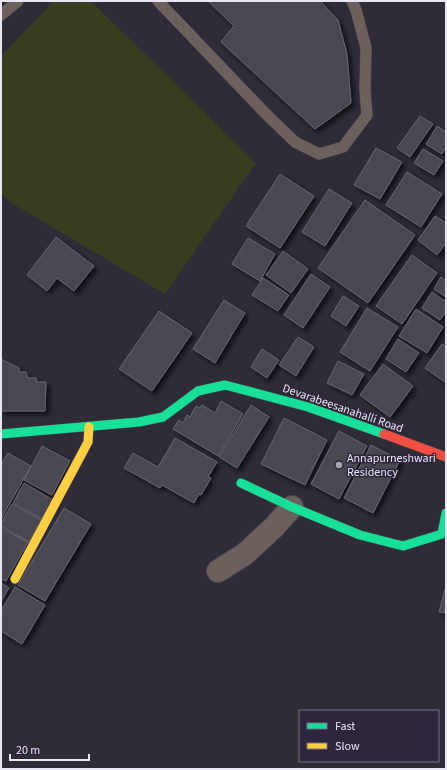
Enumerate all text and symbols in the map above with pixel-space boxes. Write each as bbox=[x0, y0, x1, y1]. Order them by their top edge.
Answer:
street label: Devarabeesanahalli Road bbox=[280, 380, 406, 437]
place label: Annapurneshwari Residency bbox=[347, 450, 436, 481]
marker: Annapurneshwari Residency bbox=[334, 460, 344, 470]
legend bbox=[299, 710, 439, 762]
text: Fast bbox=[335, 718, 355, 735]
scale bar bbox=[10, 736, 89, 762]
text: Slow bbox=[335, 738, 360, 755]
text: 20 m bbox=[16, 742, 40, 759]

